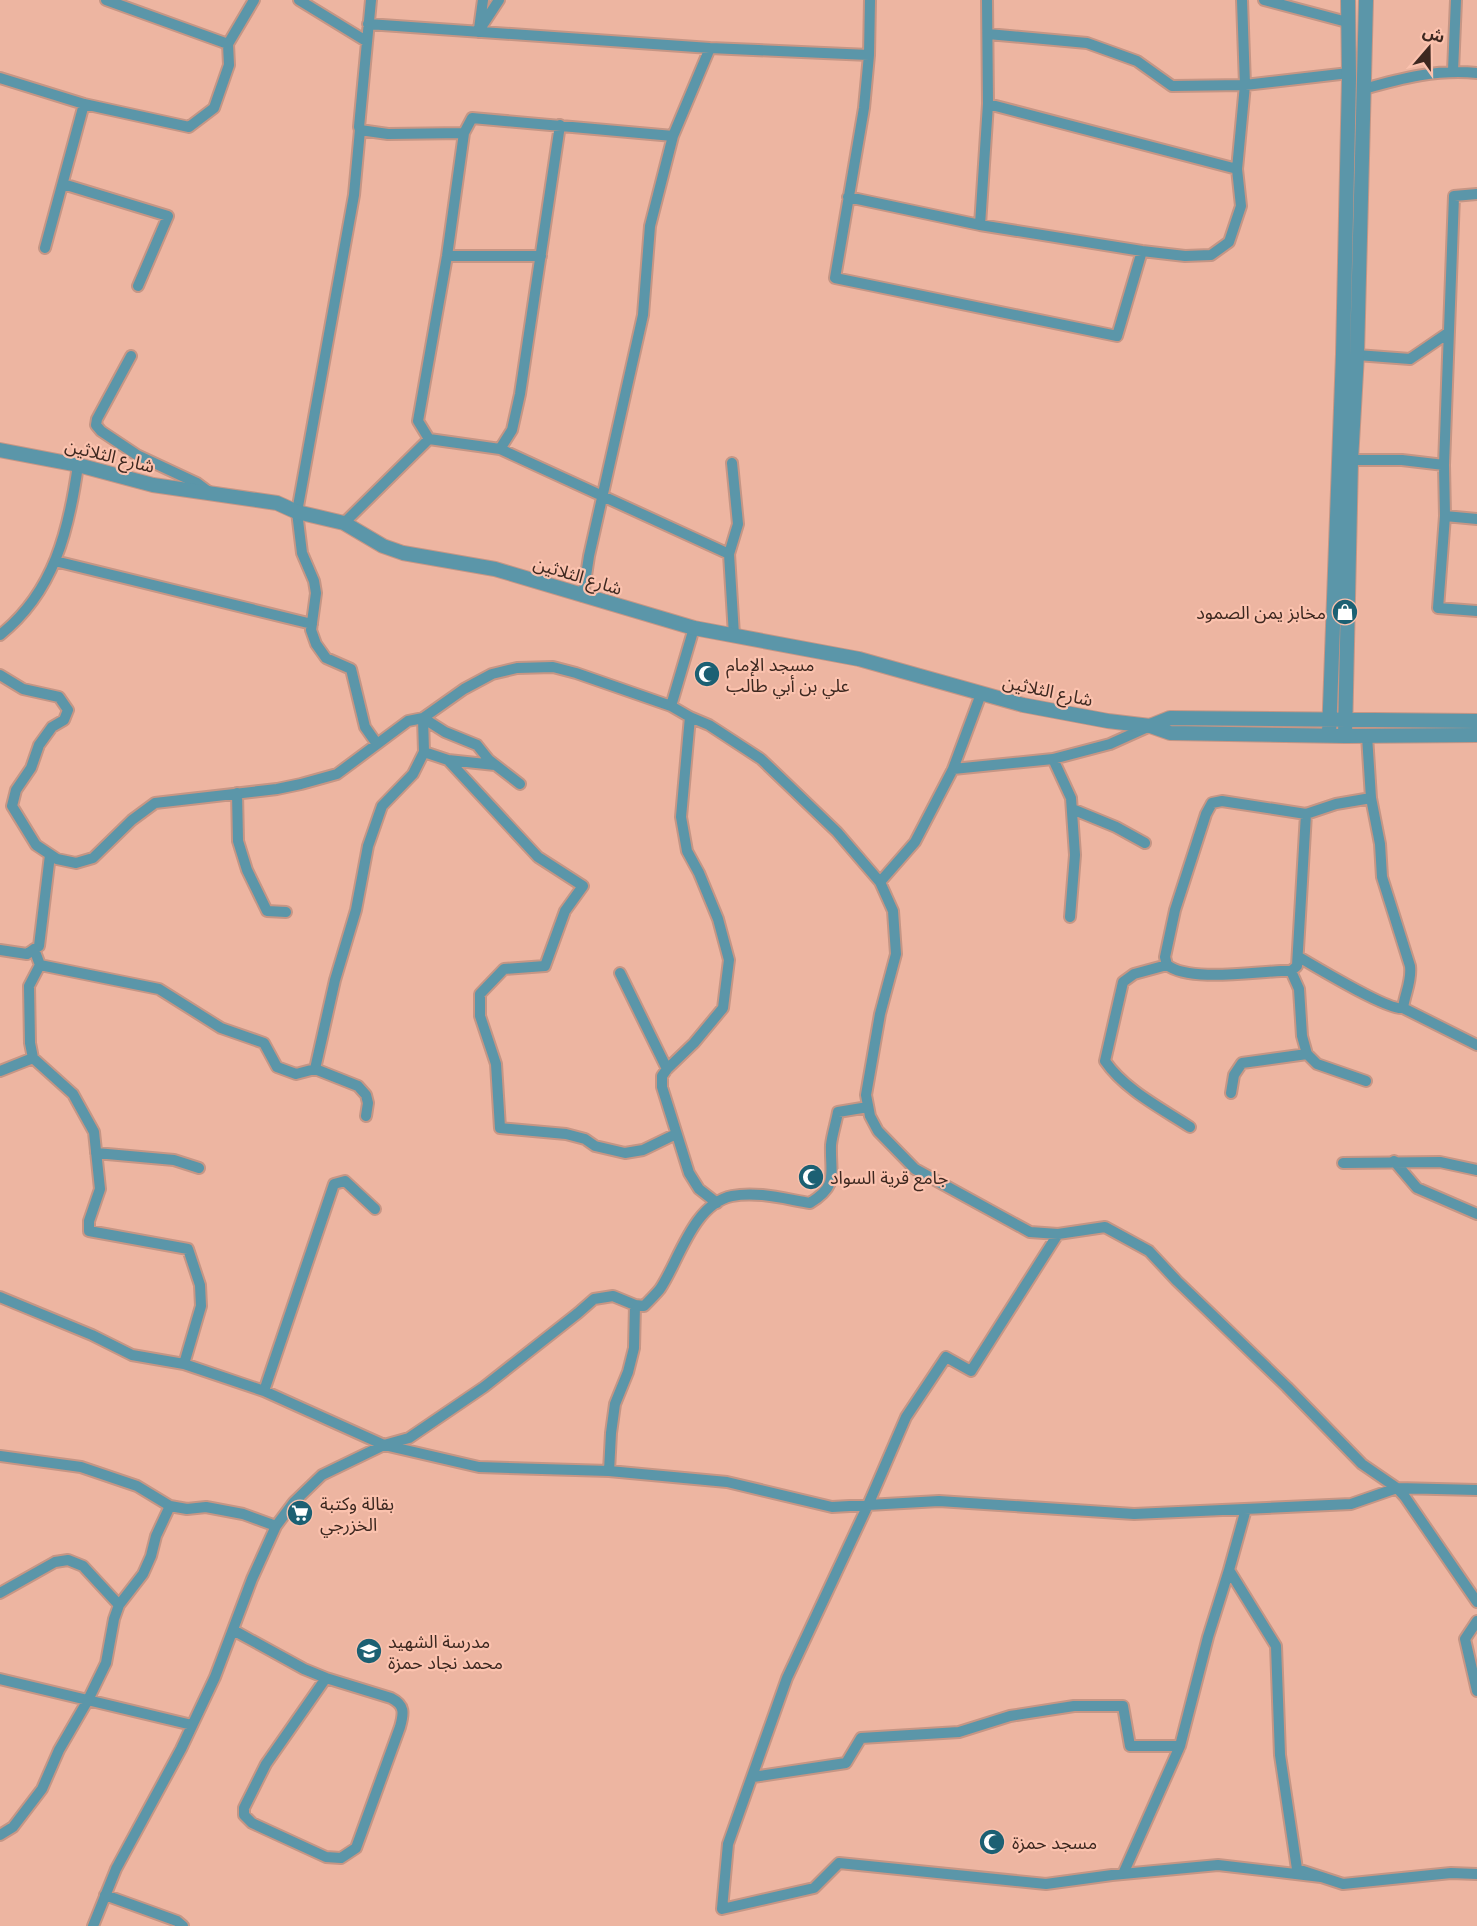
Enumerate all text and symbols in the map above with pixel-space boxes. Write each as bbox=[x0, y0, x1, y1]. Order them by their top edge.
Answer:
north arrow bbox=[1399, 18, 1459, 78]
text: ش bbox=[1420, 21, 1448, 47]
street label: شارع الثلاثين bbox=[62, 433, 157, 481]
street label: شارع الثلاثين bbox=[530, 551, 625, 603]
shop icon: مخابز يمن الصمود bbox=[1330, 597, 1360, 627]
place label: مخابز يمن الصمود bbox=[1196, 601, 1326, 624]
place label: مسجد الإمام علي بن أبي طالب bbox=[726, 653, 850, 699]
mosque icon: مسجد الإمام علي بن أبي طالب bbox=[692, 659, 722, 689]
street label: شارع الثلاثين bbox=[1000, 670, 1095, 714]
mosque icon: جامع قرية السواد bbox=[796, 1162, 826, 1192]
place label: جامع قرية السواد bbox=[830, 1166, 948, 1192]
place label: بقالة وكتبة الخزرجي bbox=[320, 1492, 394, 1538]
supermarket icon: بقالة وكتبة الخزرجي bbox=[285, 1498, 315, 1528]
place label: مدرسة الشهيد محمد نجاد حمزة bbox=[388, 1630, 503, 1674]
school or university icon: مدرسة الشهيد محمد نجاد حمزة bbox=[354, 1636, 384, 1666]
mosque icon: مسجد حمزة bbox=[977, 1827, 1007, 1857]
place label: مسجد حمزة bbox=[1012, 1831, 1097, 1854]

